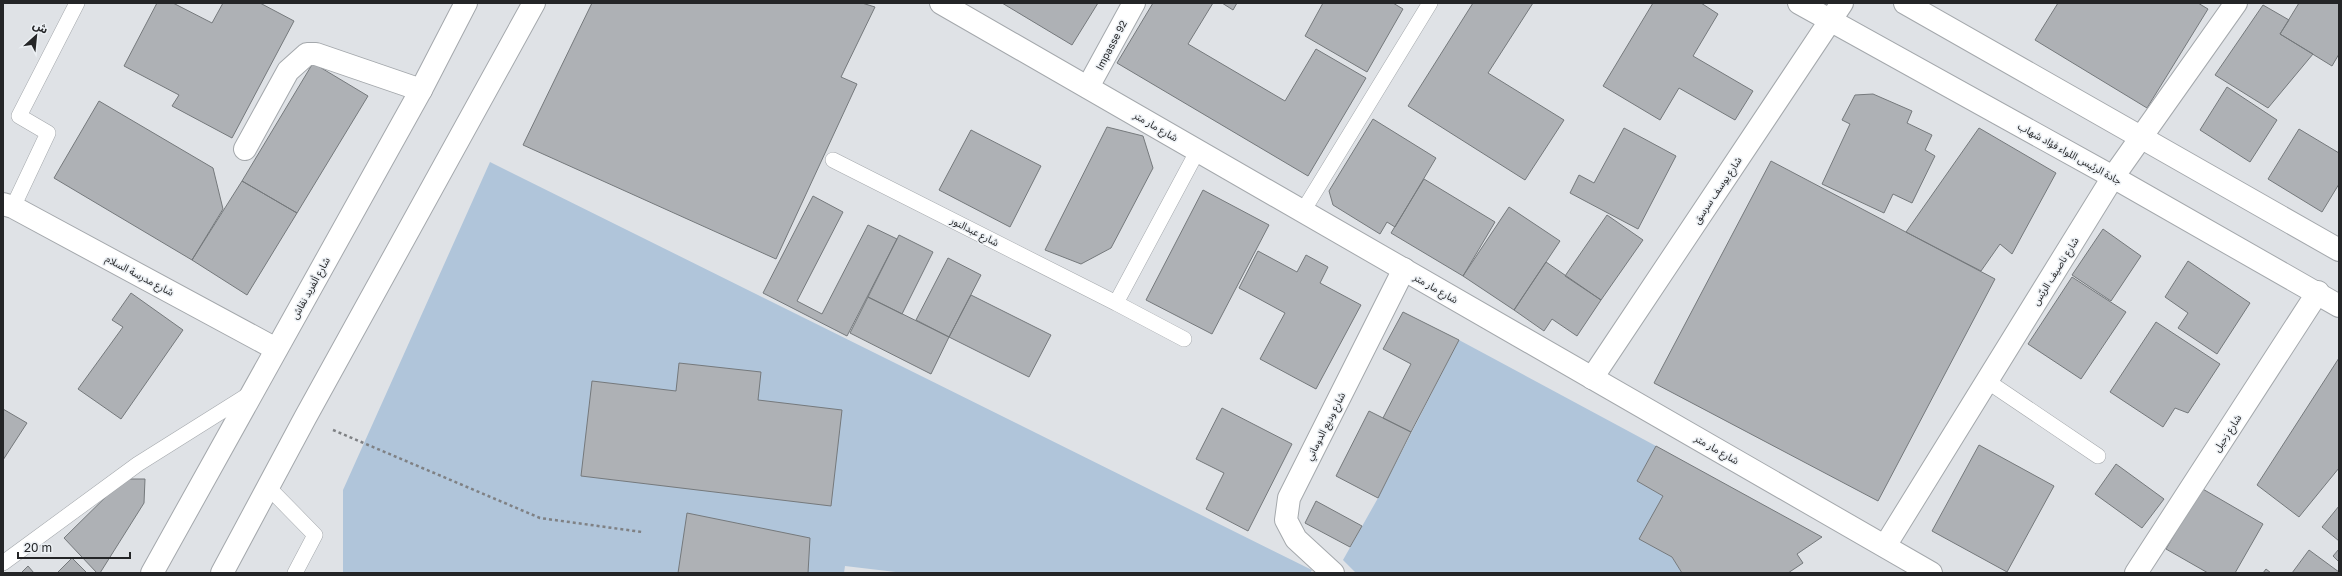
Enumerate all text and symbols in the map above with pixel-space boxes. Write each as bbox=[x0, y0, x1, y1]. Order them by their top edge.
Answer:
north arrow bbox=[16, 16, 56, 56]
text: ش bbox=[31, 17, 50, 37]
street label: Impasse 92 bbox=[1093, 18, 1129, 72]
street label: شارع مار متر bbox=[1130, 108, 1180, 145]
street label: جادة الرئيس اللواء فؤاد شهاب bbox=[2016, 119, 2124, 187]
street label: شارع يوسف سرسق bbox=[1690, 154, 1746, 227]
street label: شارع عبدالنور bbox=[947, 213, 1001, 250]
street label: شارع ناصيف الريّس bbox=[2029, 235, 2083, 308]
street label: شارع مدرسة السلام bbox=[102, 252, 176, 301]
street label: شارع ألفريد نقاش bbox=[288, 255, 334, 322]
street label: شارع مار متر bbox=[1410, 270, 1460, 307]
street label: شارع وديع الدوماني bbox=[1303, 390, 1350, 463]
street label: شارع زحيل bbox=[2210, 412, 2245, 455]
street label: شارع مار متر bbox=[1691, 431, 1741, 468]
scale bar bbox=[18, 534, 130, 560]
text: 20 m bbox=[24, 540, 52, 555]

